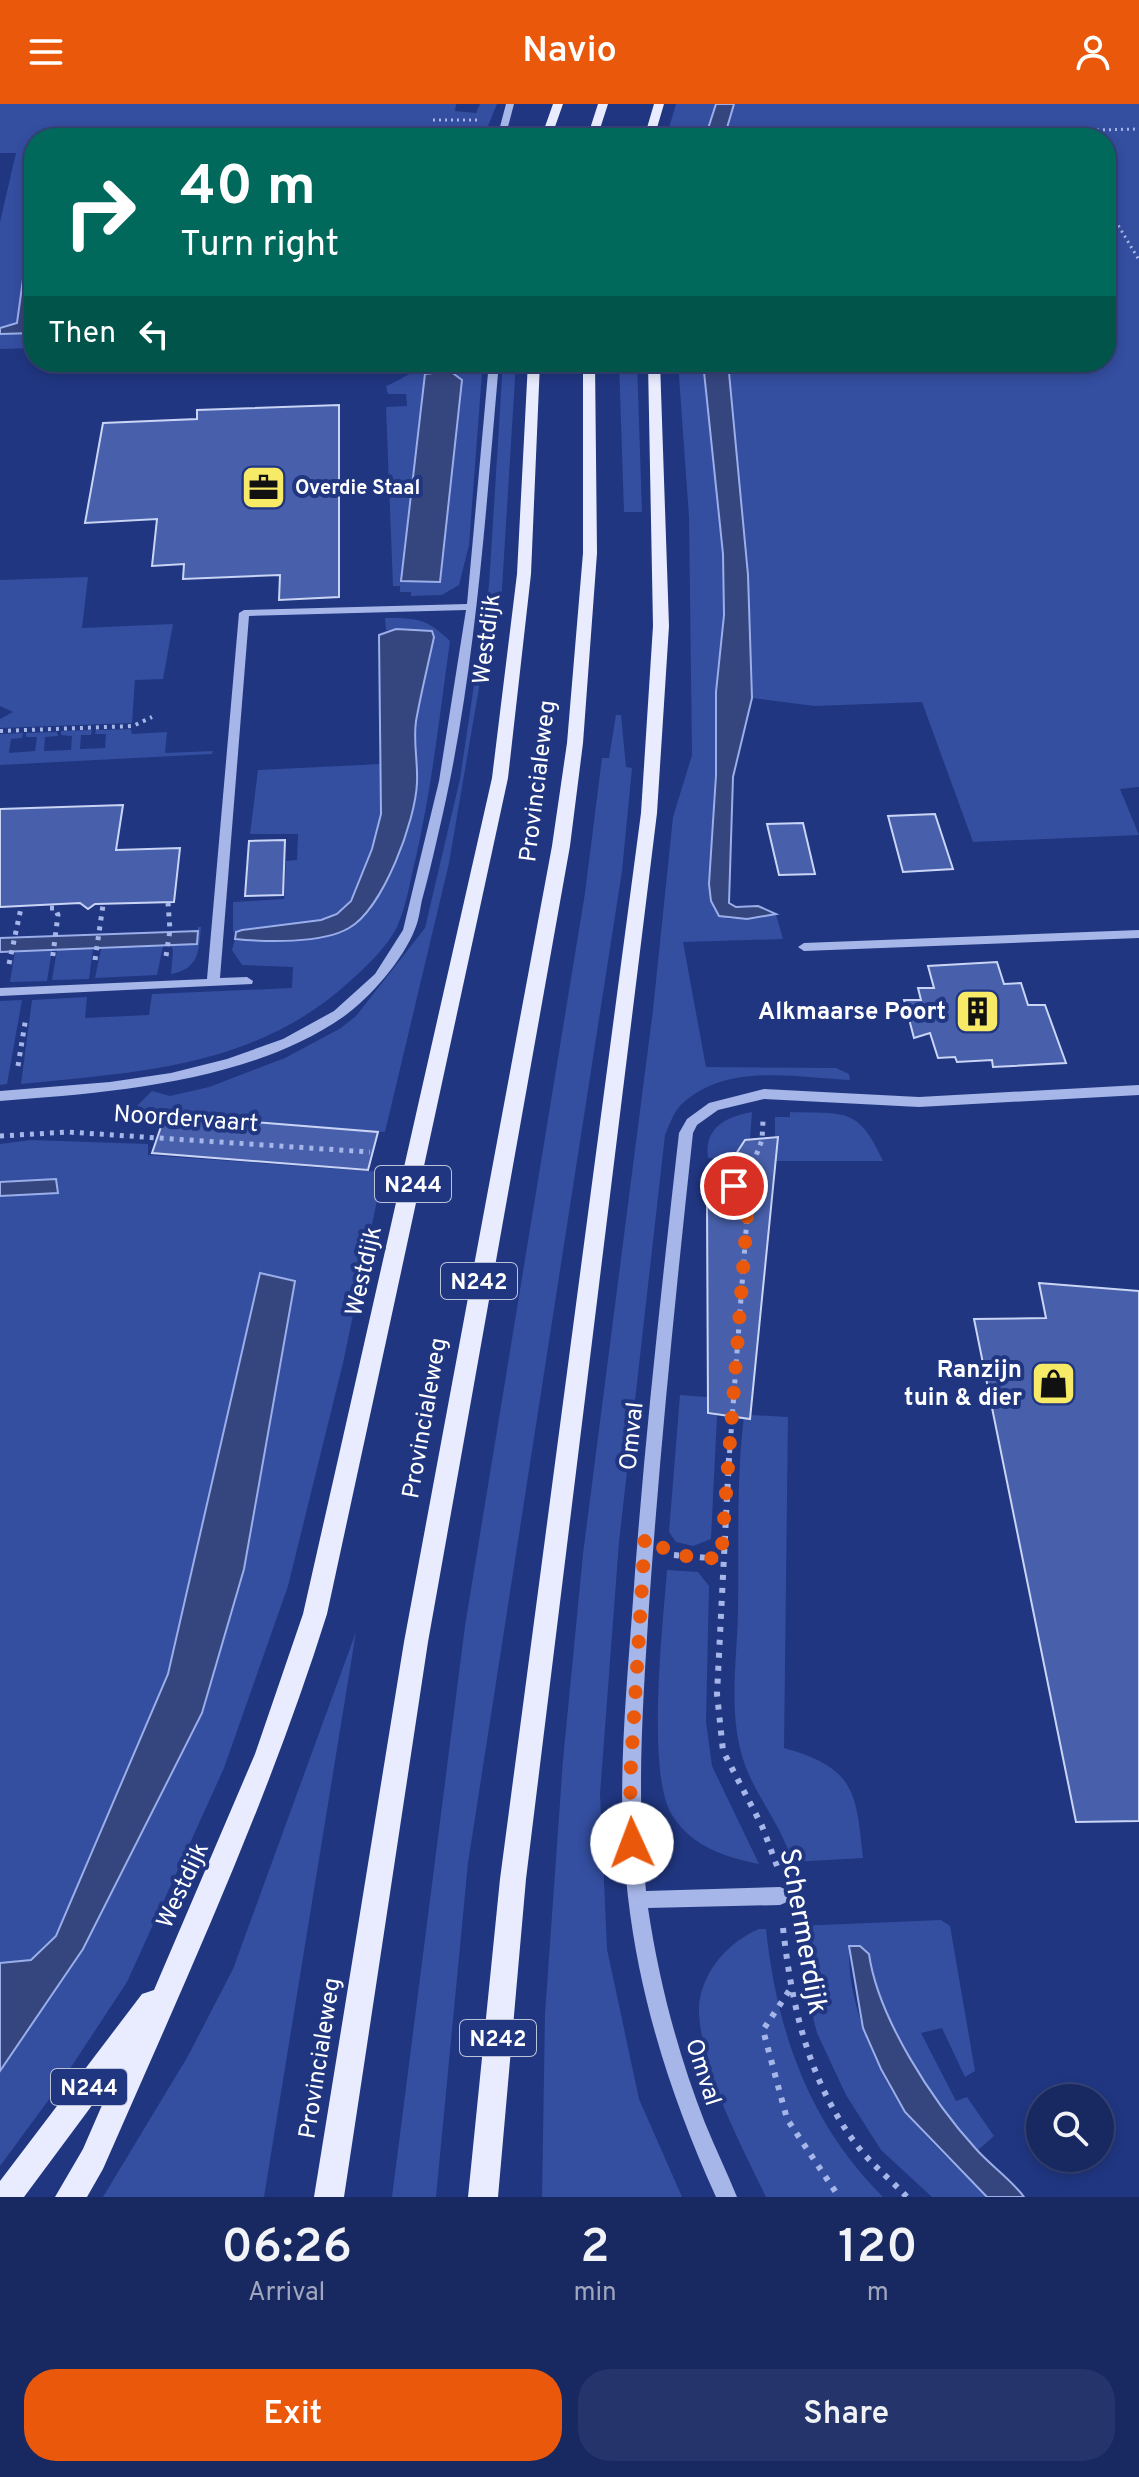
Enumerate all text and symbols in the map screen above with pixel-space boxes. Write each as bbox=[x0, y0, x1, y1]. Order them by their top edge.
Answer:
text: Navio bbox=[522, 29, 617, 75]
icon: menu bbox=[24, 30, 68, 74]
icon: person bbox=[1071, 30, 1115, 74]
text: 40 m bbox=[180, 154, 316, 224]
icon: right bbox=[48, 160, 152, 264]
text: Turn right bbox=[180, 223, 339, 269]
icon: left bbox=[132, 312, 176, 356]
text: Then bbox=[48, 316, 116, 353]
office icon: Overdie Staal bbox=[240, 463, 288, 511]
place label: Overdie Staal bbox=[295, 476, 420, 502]
street label: Westdijk bbox=[468, 592, 508, 686]
street label: Provincialeweg bbox=[514, 699, 564, 864]
building icon: Alkmaarse Poort bbox=[953, 987, 1001, 1035]
place label: Alkmaarse Poort bbox=[758, 998, 946, 1028]
street label: Noordervaart bbox=[112, 1100, 259, 1140]
pin bbox=[700, 1152, 768, 1220]
icon: arrive bbox=[712, 1164, 756, 1208]
road number: N244 bbox=[375, 1166, 451, 1202]
street label: Westdijk bbox=[340, 1224, 390, 1319]
road number: N242 bbox=[441, 1263, 517, 1299]
street label: Provincialeweg bbox=[397, 1336, 455, 1501]
place label: Ranzijn tuin & dier bbox=[904, 1356, 1022, 1414]
shop icon: Ranzijn tuin & dier bbox=[1029, 1359, 1077, 1407]
street label: Omval bbox=[614, 1401, 651, 1472]
position arrow bbox=[590, 1801, 674, 1885]
street label: Westdijk bbox=[151, 1838, 217, 1934]
street label: Schermerdijk bbox=[770, 1846, 834, 2017]
street label: Provincialeweg bbox=[293, 1976, 349, 2141]
road number: N242 bbox=[460, 2020, 536, 2056]
street label: Omval bbox=[677, 2035, 727, 2110]
road number: N244 bbox=[51, 2069, 127, 2105]
map controls bbox=[1026, 2084, 1114, 2172]
button: search bbox=[1026, 2084, 1114, 2172]
text: 06:26 bbox=[221, 2219, 352, 2279]
text: 2 bbox=[580, 2219, 610, 2279]
text: 120 bbox=[838, 2219, 918, 2279]
text: Arrival bbox=[248, 2277, 325, 2310]
text: min bbox=[573, 2277, 617, 2310]
text: m bbox=[867, 2277, 889, 2310]
button: Exit bbox=[24, 2369, 562, 2461]
button: Share bbox=[578, 2369, 1115, 2461]

